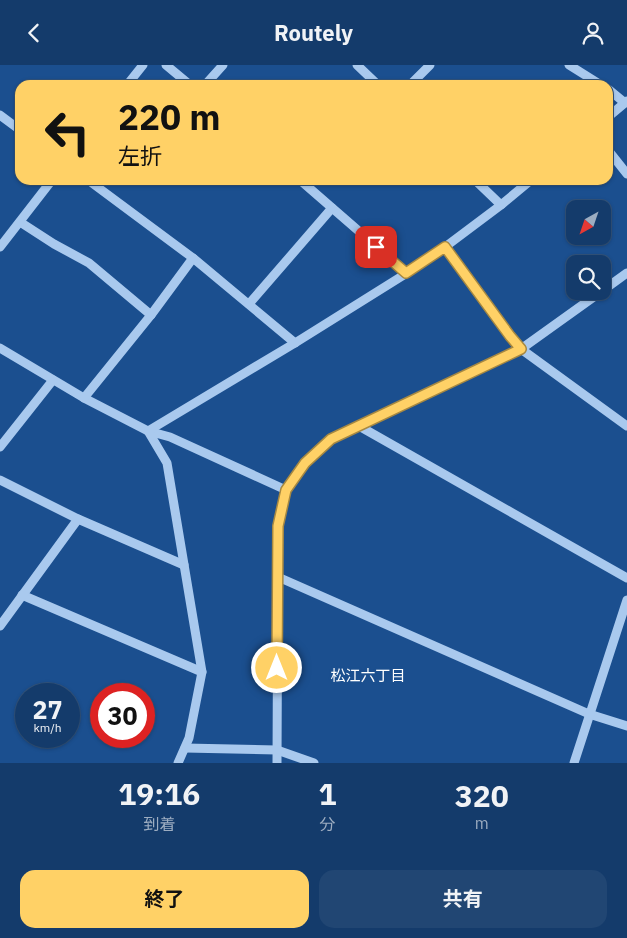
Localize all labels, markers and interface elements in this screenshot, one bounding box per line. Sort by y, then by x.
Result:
text: Routely [274,18,353,47]
icon: back [20,19,48,47]
icon: person [579,19,607,47]
text: 220 m [118,94,221,140]
icon: left [35,100,100,165]
text: 左折 [118,141,162,170]
north arrow [566,200,611,245]
map controls [566,200,611,300]
pin [355,226,397,268]
icon: arrive [362,233,390,261]
button: search [566,255,611,300]
position arrow [250,641,302,693]
district label: 松江六丁目 [330,666,406,685]
speed limit sign: 30 [90,683,155,748]
text: 27 [32,693,63,726]
text: km/h [33,720,62,735]
text: 19:16 [118,774,200,813]
text: 1 [318,774,336,813]
text: 320 [455,776,509,815]
text: m [475,813,489,833]
text: 到着 [143,814,175,834]
text: 分 [319,814,335,834]
button: 終了 [20,870,309,928]
button: 共有 [319,870,607,928]

